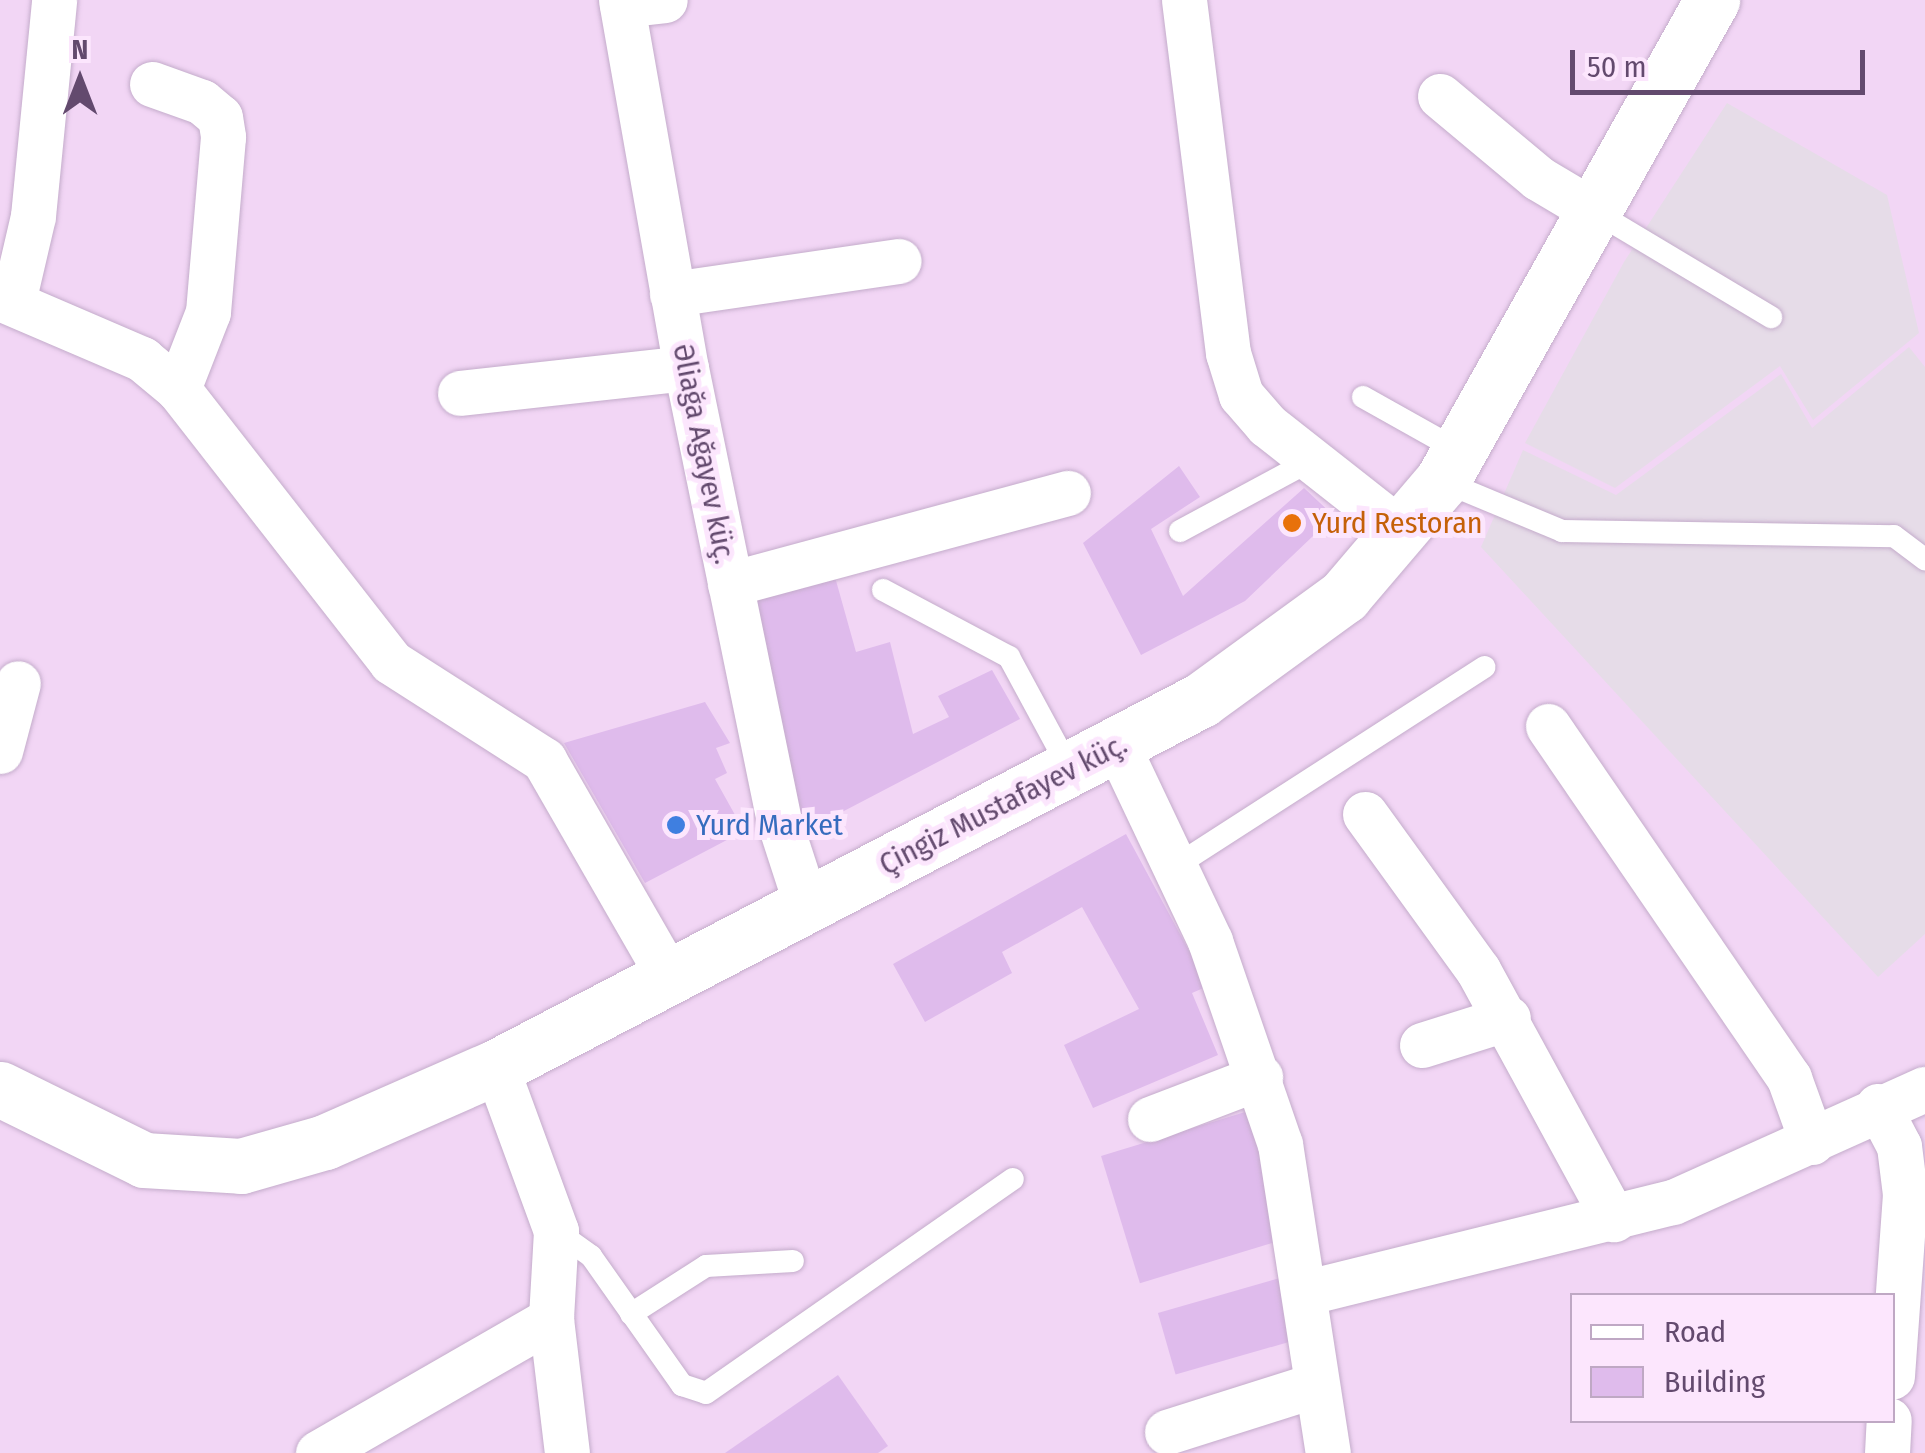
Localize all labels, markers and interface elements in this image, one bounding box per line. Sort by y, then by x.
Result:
north arrow [30,30,130,130]
scale bar [1575,30,1870,92]
text: N [72,33,88,66]
text: 50 m [1587,49,1647,85]
street label: Əliağa Ağayev küç. [665,341,743,567]
place label: Yurd Restoran [1312,505,1483,541]
marker: Yurd Restoran [1281,512,1303,534]
street label: Çingiz Mustafayev küç. [873,726,1133,882]
place label: Yurd Market [696,807,843,843]
marker: Yurd Market [665,814,687,836]
legend [1570,1293,1895,1423]
text: Road [1664,1314,1726,1350]
text: Building [1664,1364,1765,1400]

